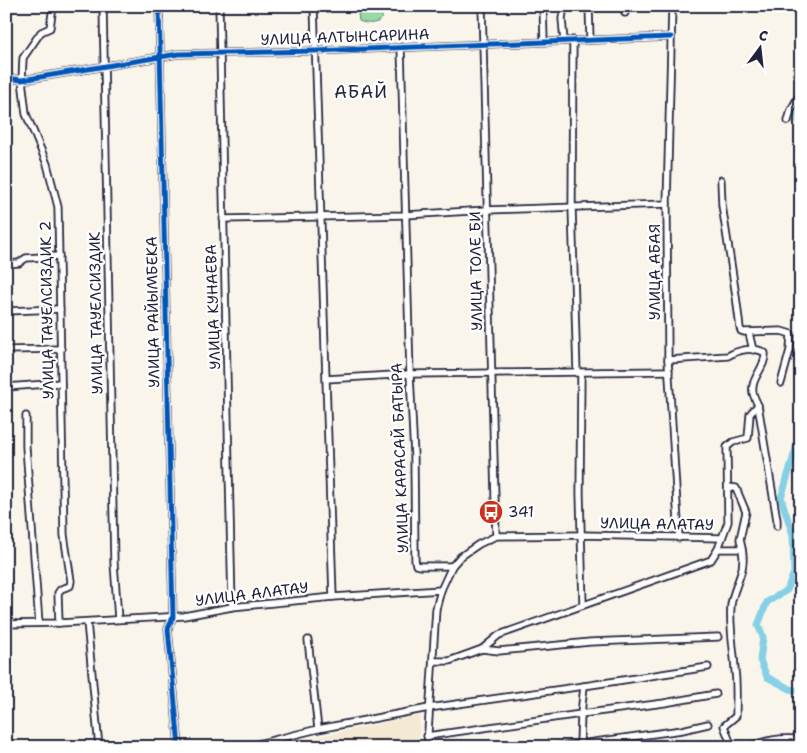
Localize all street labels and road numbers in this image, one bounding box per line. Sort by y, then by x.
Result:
street label: УЛИЦА АЛТЫНСАРИНА [260,24,430,50]
street label: УЛИЦА ТОЛЕ БИ [465,211,487,331]
street label: УЛИЦА ТАУЕЛСИЗДИК 2 [35,221,59,399]
street label: УЛИЦА АБАЯ [645,224,665,320]
street label: УЛИЦА ТАУЕЛСИЗДИК [85,231,107,395]
street label: УЛИЦА РАЙЫМБЕКА [141,236,164,388]
street label: УЛИЦА КУНАЕВА [201,244,225,370]
street label: УЛИЦА КАРАСАЙ БАТЫРА [386,362,413,554]
street label: УЛИЦА АЛАТАУ [600,513,714,535]
street label: УЛИЦА АЛАТАУ [194,577,310,611]

